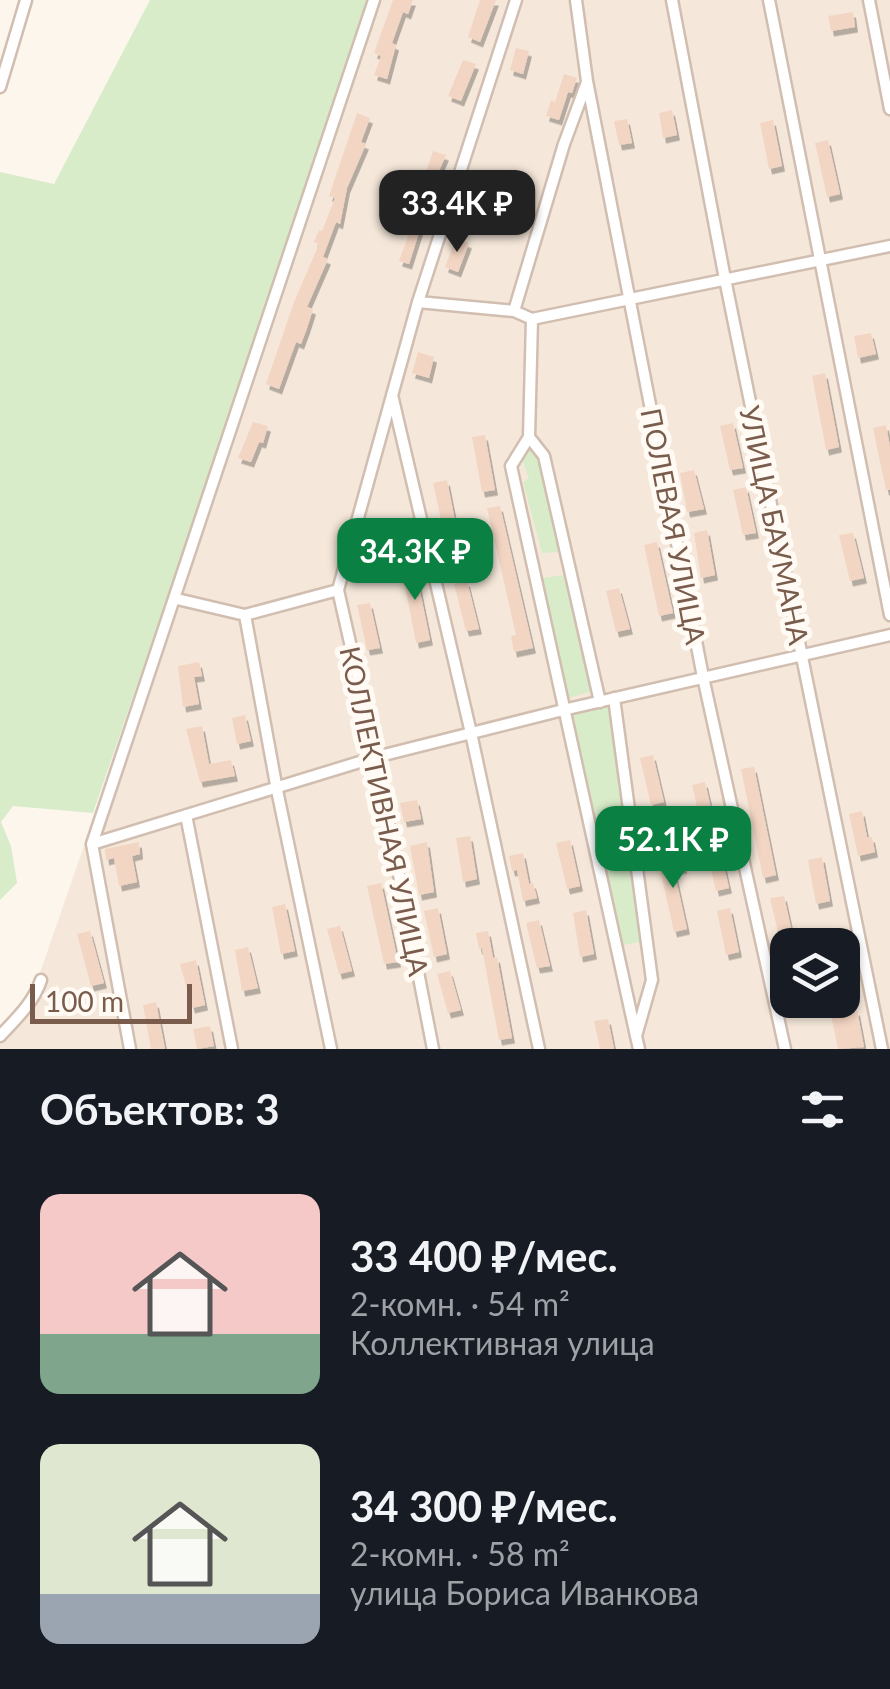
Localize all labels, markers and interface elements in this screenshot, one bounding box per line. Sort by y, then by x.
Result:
pin: 33.4K ₽ [365,170,549,255]
text: 33.4K ₽ [401,183,513,222]
street label: УЛИЦА БАУМАНА [733,402,817,648]
street label: ПОЛЕВАЯ УЛИЦА [634,405,714,647]
pin: 34.3K ₽ [323,518,507,603]
text: 34.3K ₽ [359,531,471,570]
street label: КОЛЛЕКТИВНАЯ УЛИЦА [333,643,437,979]
pin: 52.1K ₽ [581,806,765,891]
text: 52.1K ₽ [617,819,729,858]
map controls [770,928,860,1018]
button: layers [770,928,860,1018]
scale bar [30,979,192,1024]
text: 100 m [45,984,124,1018]
icon: filters [795,1082,850,1137]
text: Объектов: 3 [40,1084,280,1134]
text: 33 400 ₽/мес. [350,1231,618,1281]
icon: home [120,1234,240,1354]
text: 2-комн. · 54 m² [350,1284,570,1323]
text: Коллективная улица [350,1323,655,1362]
text: 34 300 ₽/мес. [350,1481,618,1531]
icon: home [120,1484,240,1604]
text: 2-комн. · 58 m² [350,1534,570,1573]
text: улица Бориса Иванкова [350,1573,699,1612]

